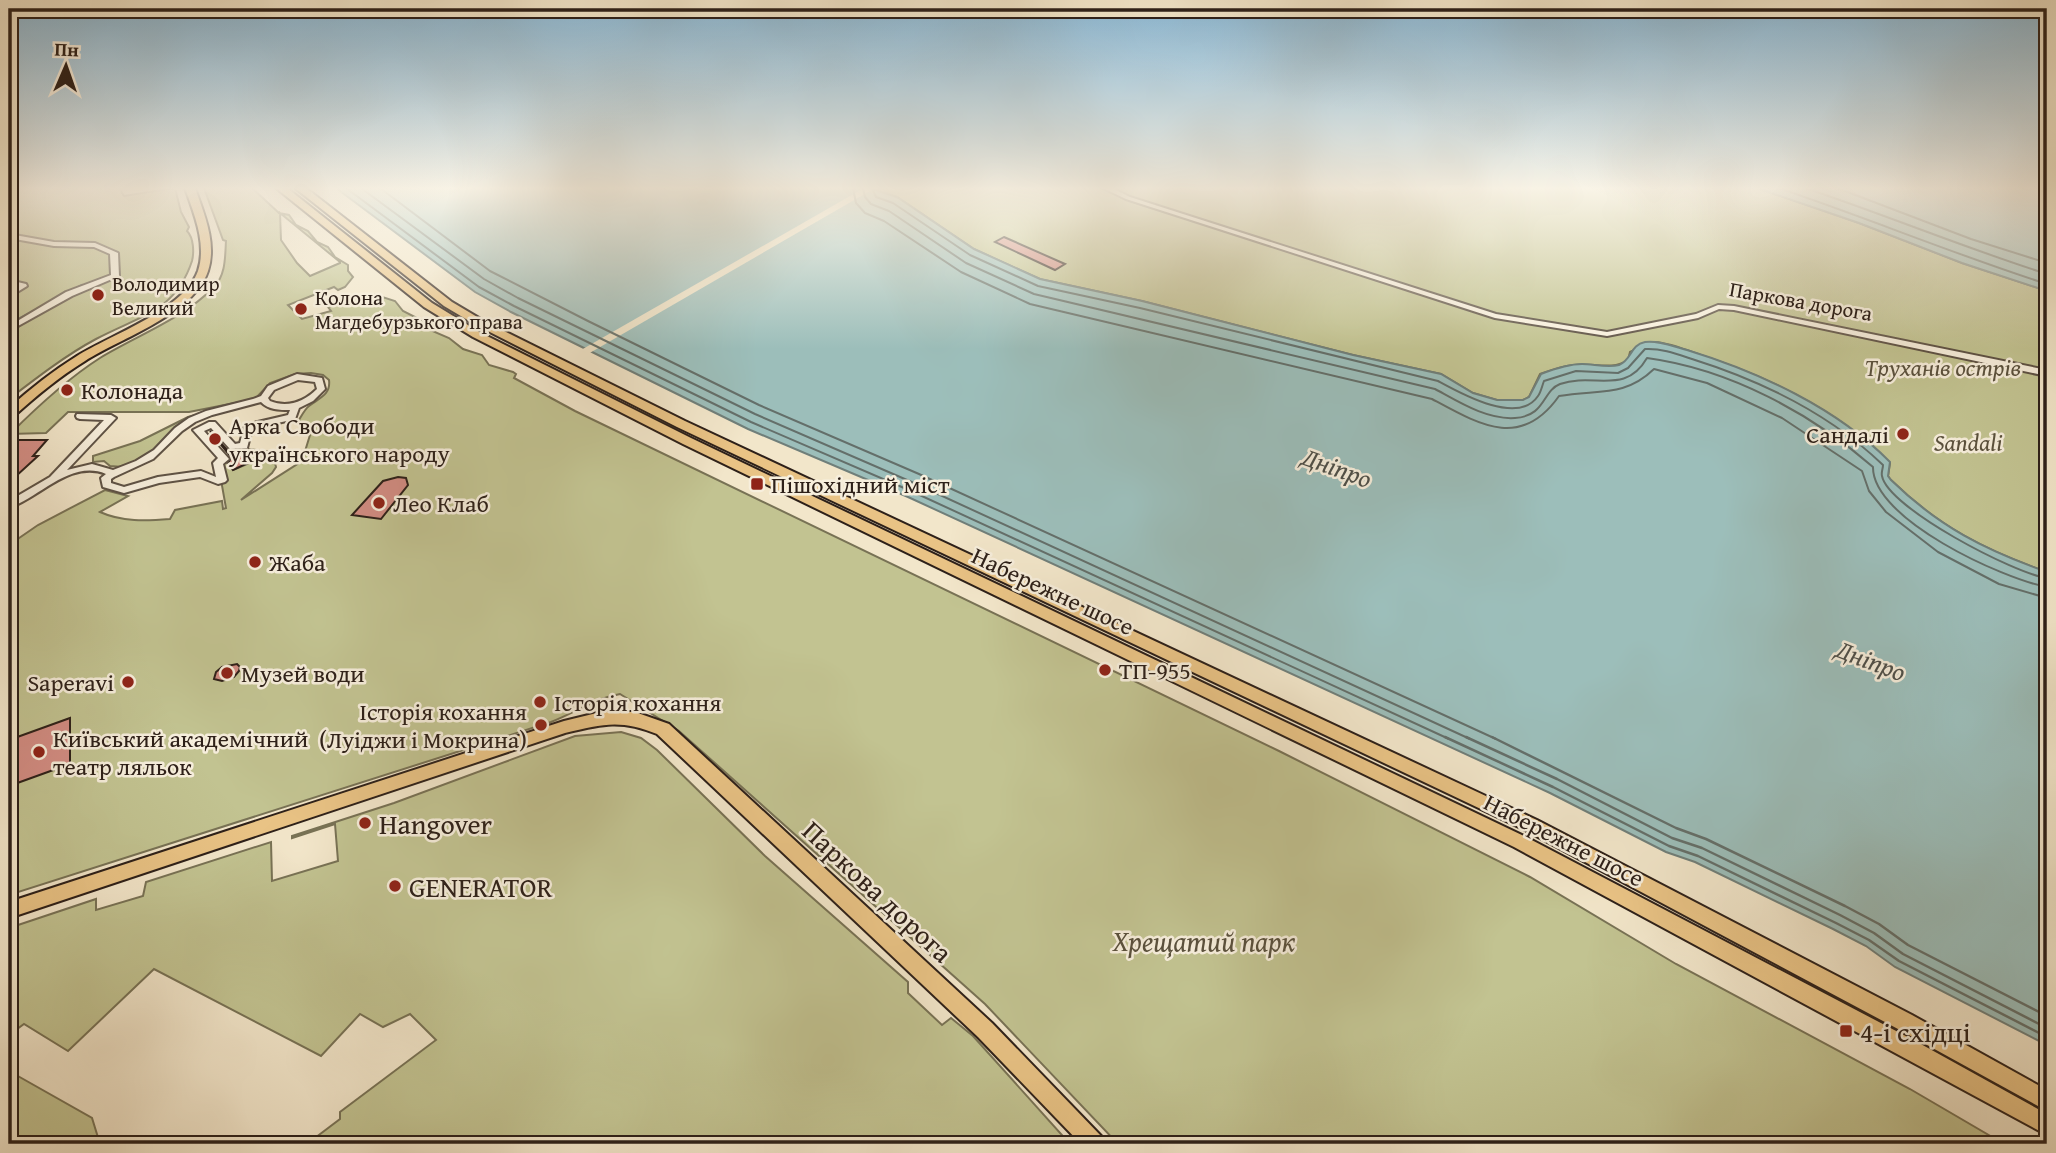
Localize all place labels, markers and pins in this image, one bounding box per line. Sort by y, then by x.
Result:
place label: Володимир Великий [112,268,220,323]
place label: Колона Магдебурзького права [315,282,523,337]
marker: Володимир Великий [90,287,106,303]
marker: Колона Магдебурзького права [293,301,309,317]
place label: Колонада [81,373,184,408]
marker: Колонада [59,382,75,398]
place label: Арка Свободи українського народу [228,408,450,471]
place label: Сандалі [1806,417,1889,452]
marker: Сандалі [1895,426,1911,442]
marker: Арка Свободи українського народу [207,431,223,447]
place label: Пішохідний міст [771,467,950,502]
marker: Пішохідний міст [749,476,765,492]
place label: Лео Клаб [393,486,489,521]
marker: Лео Клаб [371,495,387,511]
place label: Жаба [268,545,326,580]
marker: Жаба [247,554,263,570]
place label: ТП-955 [1119,653,1191,688]
place label: Музей води [241,656,365,691]
marker: ТП-955 [1097,662,1113,678]
place label: Saperavi [27,665,114,700]
marker: Музей води [219,665,235,681]
marker: Saperavi [120,674,136,690]
place label: Історія кохання [554,685,721,720]
place label: Історія кохання (Луіджи і Мокрина) [319,694,527,757]
marker: Історія кохання [532,694,548,710]
marker: Історія кохання (Луіджи і Мокрина) [533,717,549,733]
place label: Київський академічний театр ляльок [53,721,308,784]
marker: Київський академічний театр ляльок [31,744,47,760]
place label: Hangover [379,803,493,844]
marker: Hangover [357,815,373,831]
place label: GENERATOR [409,866,554,907]
marker: GENERATOR [387,878,403,894]
place label: 4-і східці [1860,1011,1971,1052]
marker: 4-і східці [1838,1023,1854,1039]

